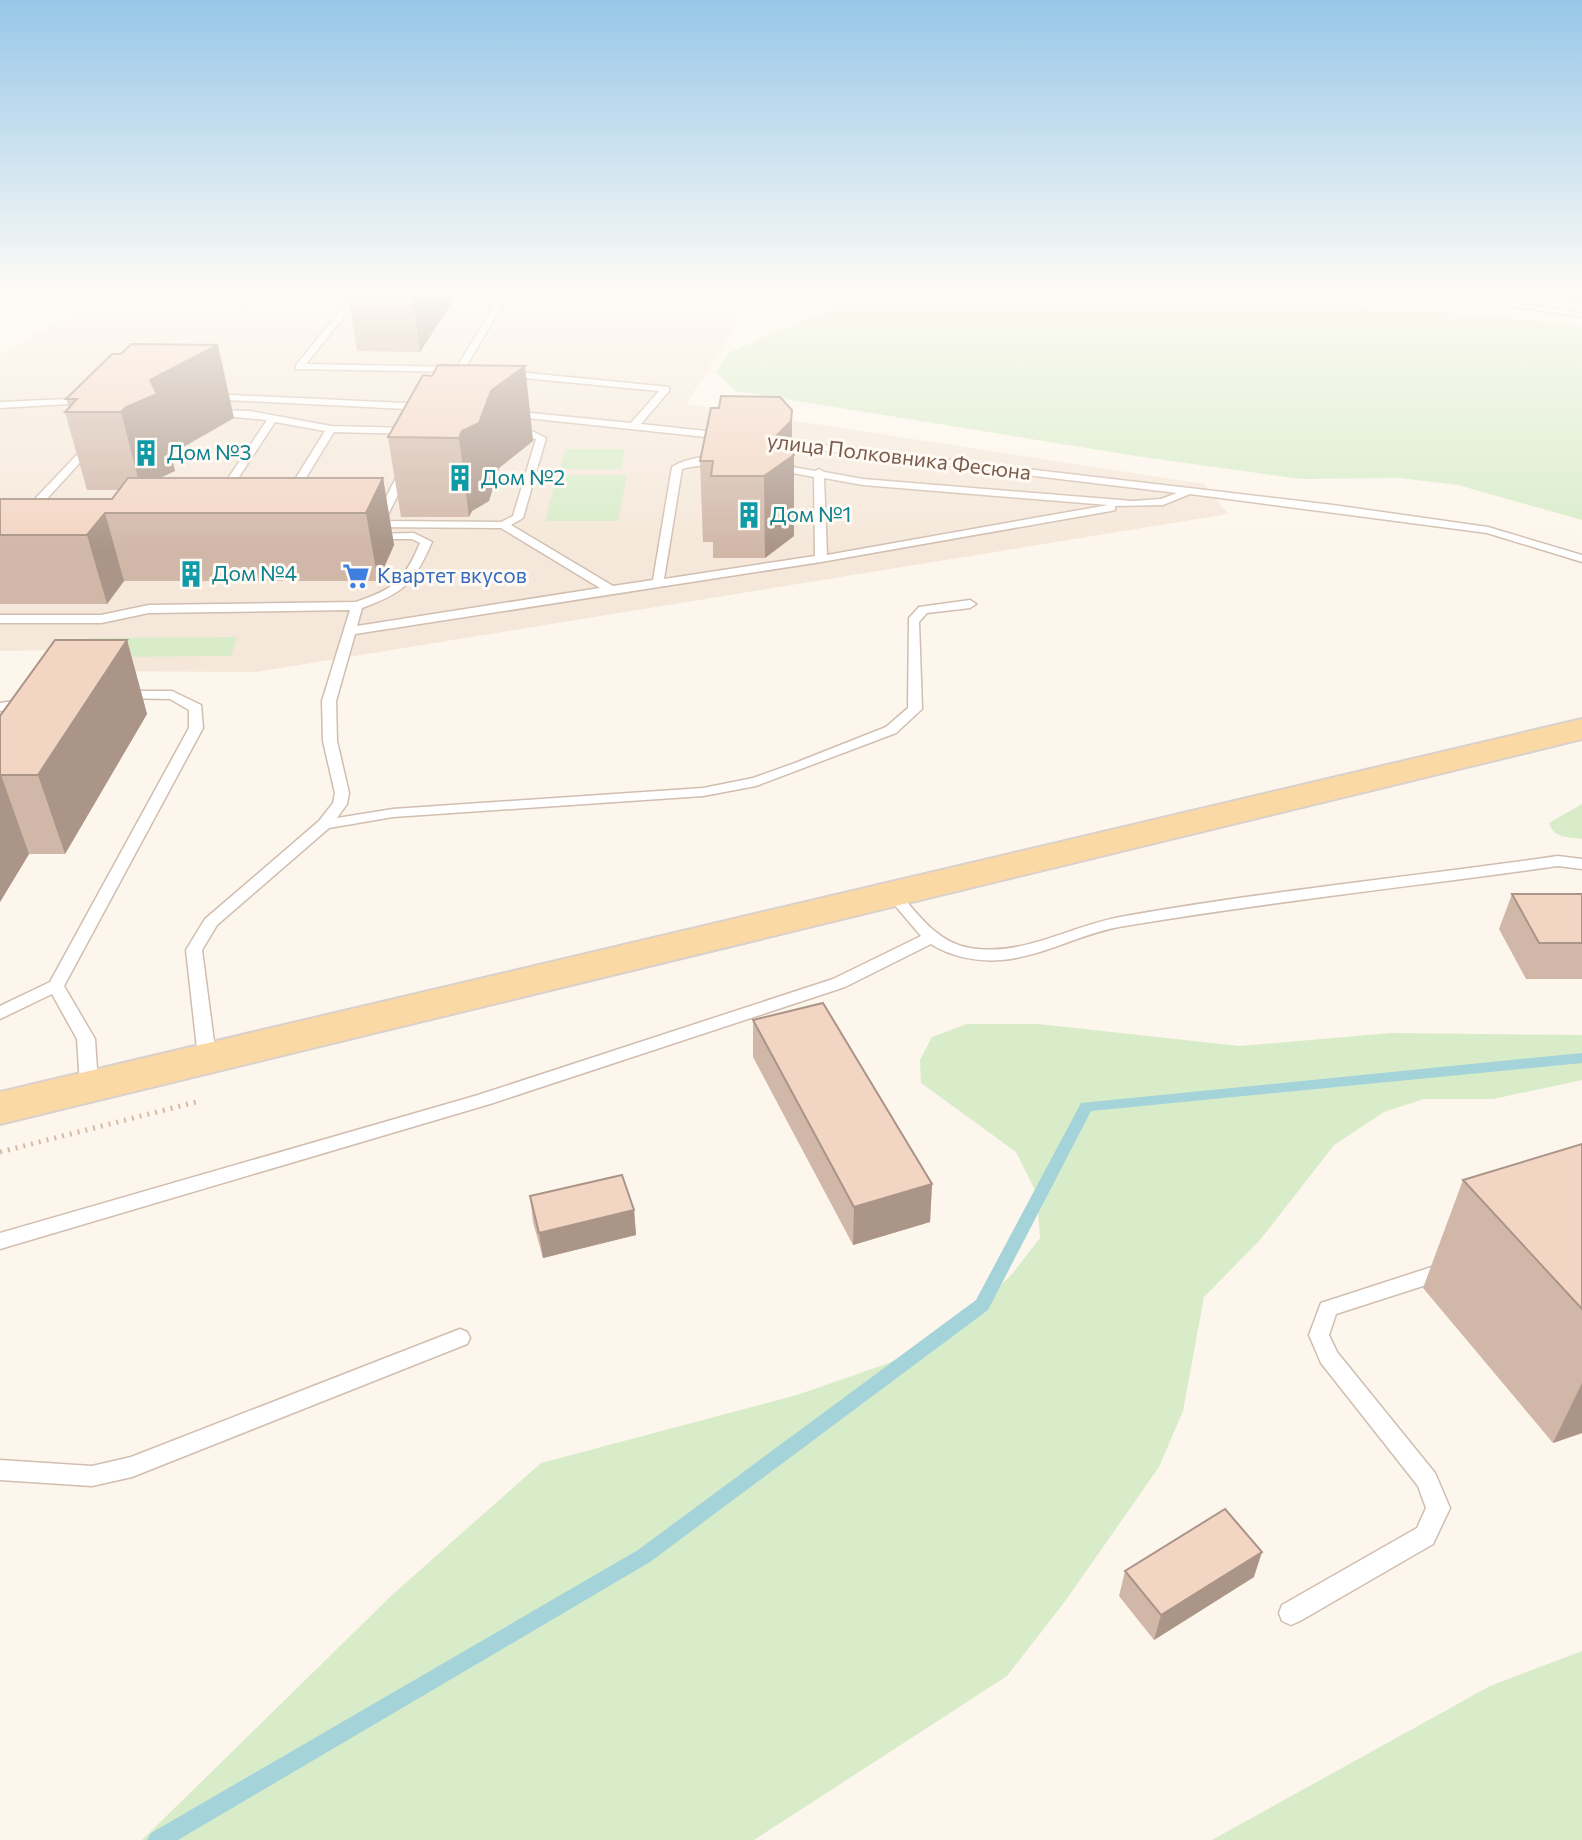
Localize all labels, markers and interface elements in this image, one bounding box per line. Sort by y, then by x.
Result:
street label: улица Полковника Фесюна [766,427,1033,484]
building icon: Дом №3 [131,438,161,468]
place label: Дом №3 [167,439,252,464]
building icon: Дом №2 [445,463,475,493]
place label: Дом №2 [481,464,565,489]
building icon: Дом №1 [734,500,764,530]
place label: Дом №1 [770,501,852,526]
building icon: Дом №4 [176,559,206,589]
place label: Дом №4 [212,560,298,585]
supermarket icon: Квартет вкусов [341,561,371,591]
place label: Квартет вкусов [377,562,527,587]

